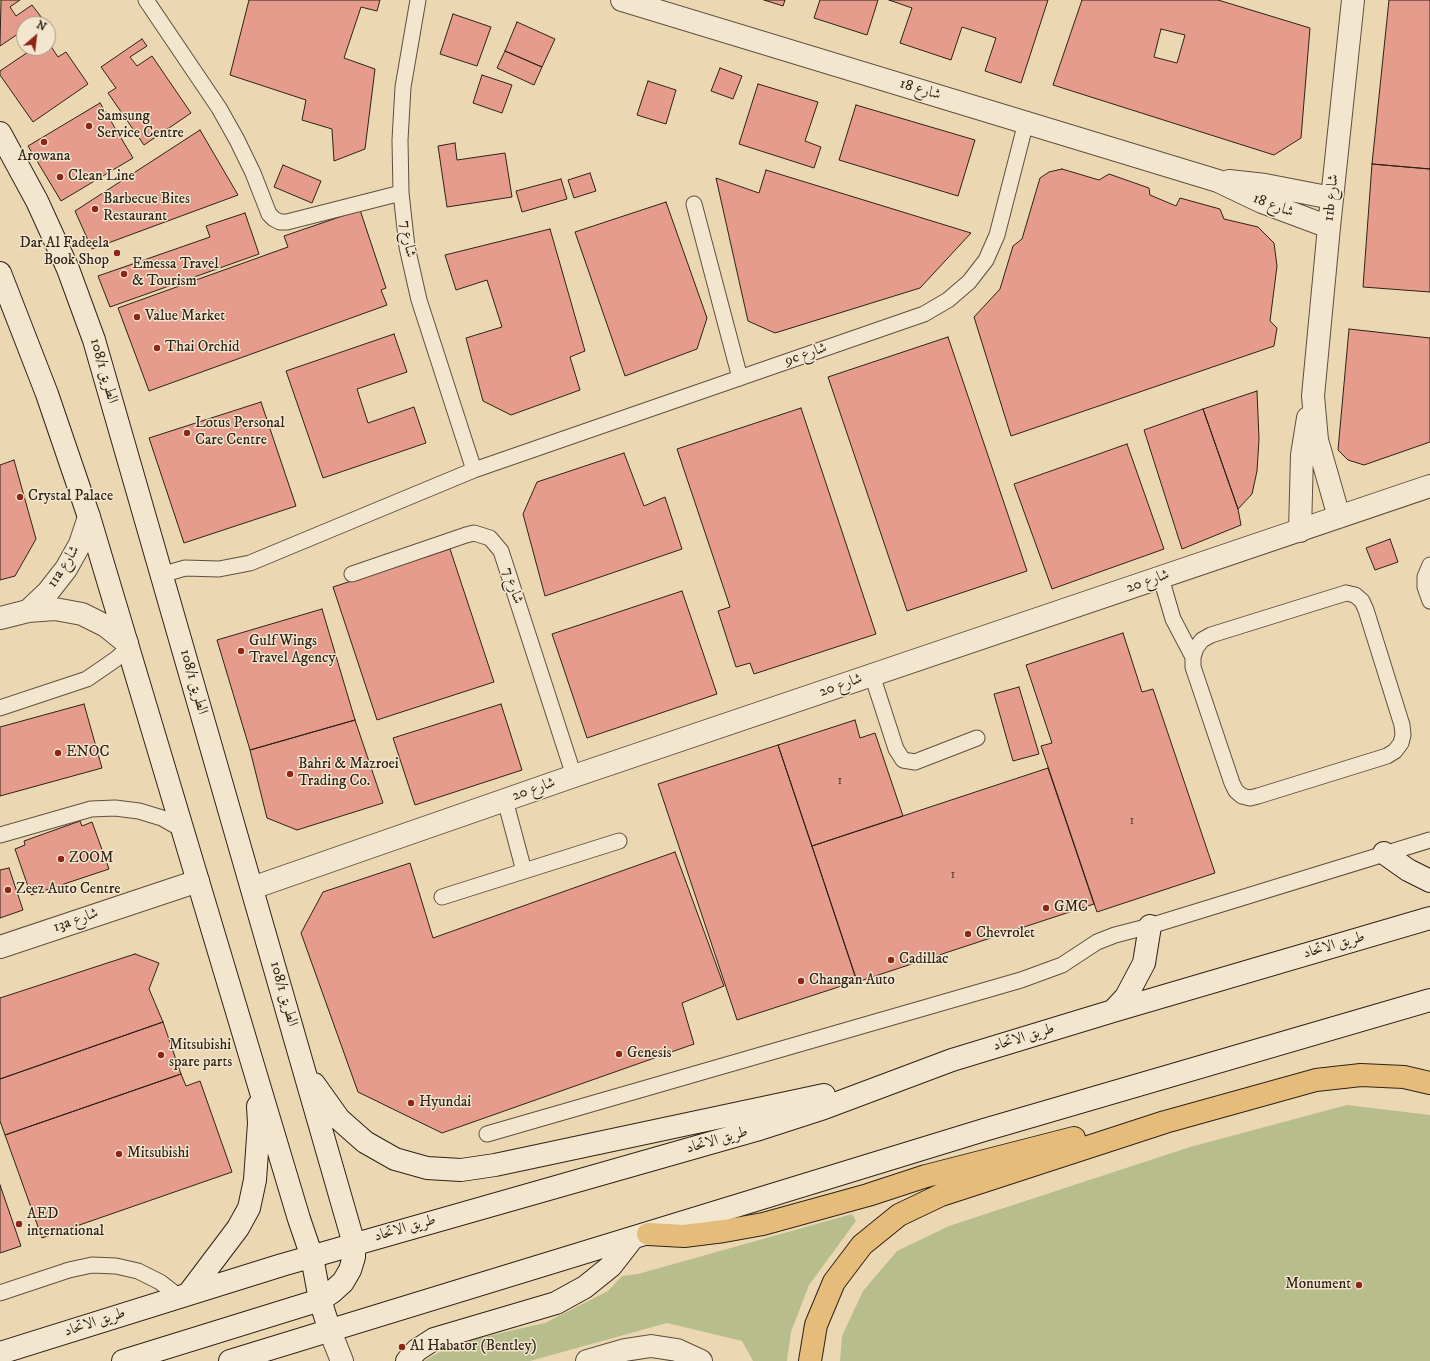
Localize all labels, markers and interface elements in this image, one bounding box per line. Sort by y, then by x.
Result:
north arrow [16,16,56,56]
text: N [34,18,48,35]
street label: شارع 18 [897,75,943,105]
place label: Samsung Service Centre [97,108,184,143]
marker: Samsung Service Centre [84,121,94,131]
marker: Arowana [39,137,49,147]
place label: Arowana [18,148,70,166]
place label: Clean Line [68,168,135,186]
marker: Clean Line [55,172,65,182]
street label: 11b شارع [1321,174,1343,222]
street label: شارع 18 [1250,190,1296,222]
place label: Barbecue Bites Restaurant [103,191,190,226]
marker: Barbecue Bites Restaurant [90,204,100,214]
street label: شارع 7 [395,219,419,259]
place label: Dar Al Fadeela Book Shop [19,235,109,270]
marker: Dar Al Fadeela Book Shop [112,248,122,258]
place label: Emessa Travel & Tourism [132,256,219,291]
marker: Emessa Travel & Tourism [119,269,129,279]
place label: Value Market [145,308,225,326]
marker: Value Market [132,312,142,322]
street label: 108/1 الطريق [85,336,121,406]
place label: Thai Orchid [165,339,240,357]
street label: 9c شارع [783,339,829,371]
marker: Thai Orchid [152,343,162,353]
place label: Lotus Personal Care Centre [195,415,285,450]
marker: Lotus Personal Care Centre [182,428,192,438]
place label: Crystal Palace [28,488,113,506]
marker: Crystal Palace [15,492,25,502]
street label: 11a شارع [44,543,84,591]
street label: شارع 7 [498,566,526,606]
street label: شارع 20 [1124,566,1172,598]
place label: Gulf Wings Travel Agency [249,633,336,668]
marker: Gulf Wings Travel Agency [236,646,246,656]
street label: 108/1 الطريق [175,647,211,717]
street label: شارع 20 [817,670,865,702]
place label: ENOC [66,744,109,762]
marker: ENOC [53,748,63,758]
place label: Bahri & Mazroei Trading Co. [298,756,399,791]
marker: Bahri & Mazroei Trading Co. [285,769,295,779]
house number: 1 [838,773,842,789]
street label: شارع 20 [510,774,558,806]
house number: 1 [1130,813,1134,829]
place label: ZOOM [69,850,113,868]
marker: ZOOM [56,854,66,864]
house number: 1 [951,867,955,883]
place label: Zeez Auto Centre [16,881,120,899]
marker: Zeez Auto Centre [3,885,13,895]
place label: GMC [1054,899,1088,917]
marker: GMC [1041,903,1051,913]
street label: 13a شارع [51,905,101,937]
place label: Chevrolet [976,925,1035,943]
marker: Chevrolet [963,929,973,939]
street label: طريق الاتحاد [1301,929,1367,963]
place label: Cadillac [899,951,949,969]
marker: Cadillac [886,955,896,965]
street label: 108/1 الطريق [265,959,301,1029]
place label: Changan Auto [809,972,895,990]
marker: Changan Auto [796,976,806,986]
street label: طريق الاتحاد [991,1020,1057,1056]
place label: Mitsubishi spare parts [169,1037,232,1072]
place label: Genesis [627,1045,672,1063]
marker: Genesis [614,1049,624,1059]
marker: Mitsubishi spare parts [156,1050,166,1060]
place label: Hyundai [419,1094,471,1112]
marker: Hyundai [406,1098,416,1108]
street label: طريق الاتحاد [684,1124,750,1158]
place label: Mitsubishi [127,1145,189,1163]
marker: Mitsubishi [114,1149,124,1159]
place label: AED international [27,1206,104,1241]
street label: طريق الاتحاد [372,1212,438,1246]
marker: AED international [14,1219,24,1229]
place label: Monument [1285,1276,1351,1294]
marker: Monument [1354,1280,1364,1290]
street label: طريق الاتحاد [62,1305,128,1341]
place label: Al Habator (Bentley) [410,1338,537,1356]
marker: Al Habator (Bentley) [397,1342,407,1352]

